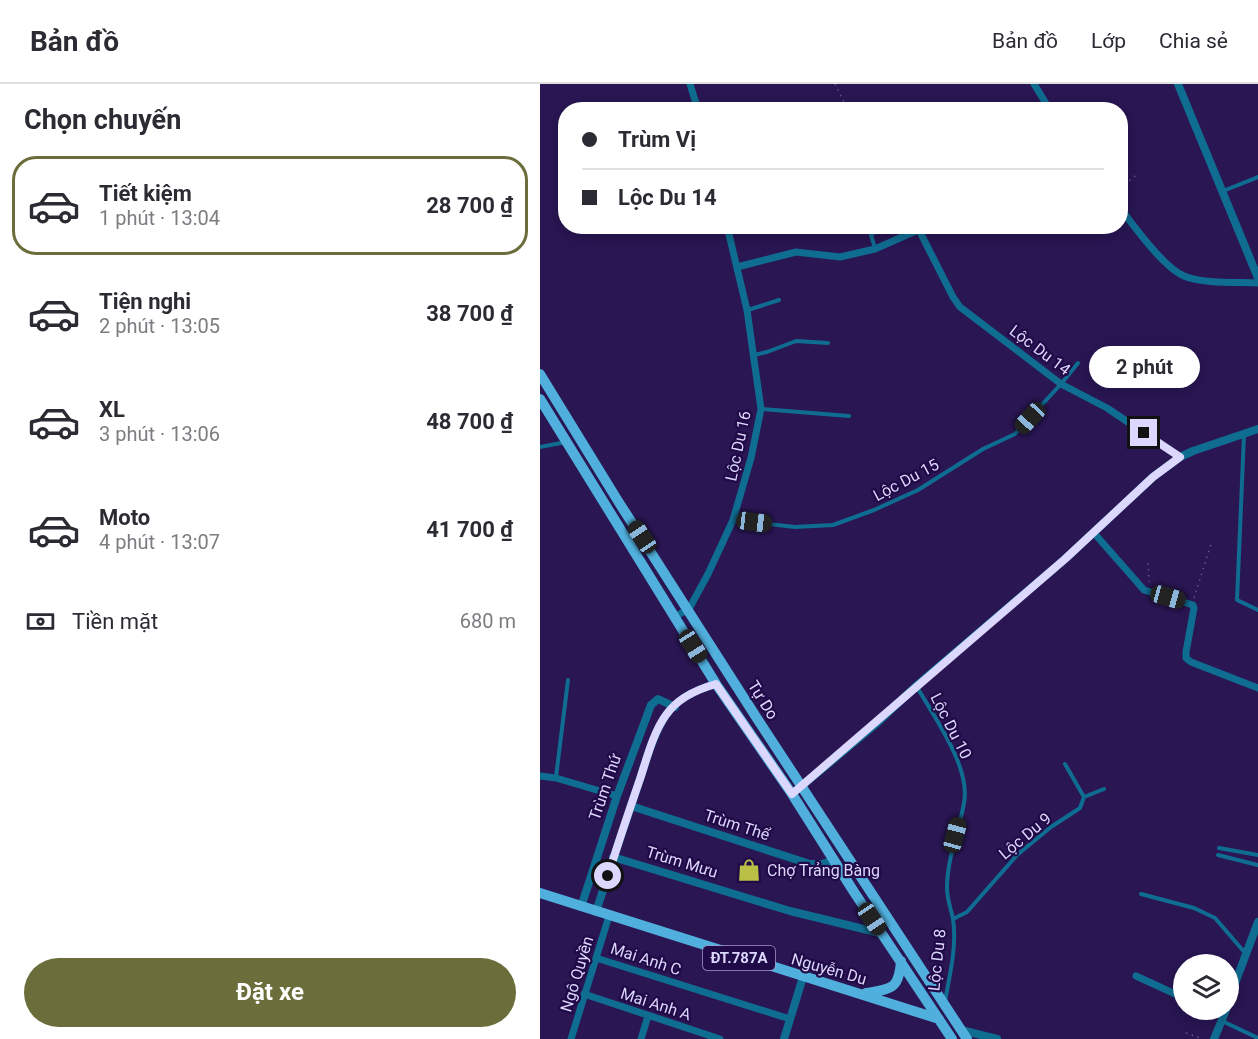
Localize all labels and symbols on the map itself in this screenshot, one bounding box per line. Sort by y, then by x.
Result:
street label: Lộc Du 14 [1006,321,1074,379]
callout: 2 phút [1088,346,1200,388]
car [1011,399,1049,437]
street label: Lộc Du 16 [721,409,755,483]
route end [1130,419,1157,446]
street label: Lộc Du 15 [870,455,942,505]
car [735,511,773,533]
car [624,517,660,557]
car [1148,583,1188,611]
car [676,626,710,666]
street label: Tự Do [744,677,782,723]
street label: Lộc Du 10 [926,690,976,762]
street label: Trùm Thứ [585,750,626,823]
street label: Trùm Thể [702,805,773,845]
street label: Lộc Du 9 [995,809,1055,863]
car [942,815,968,855]
street label: Trùm Mưu [644,842,720,882]
shop icon: Chợ Trảng Bàng [736,857,762,883]
place label: Chợ Trảng Bàng [767,861,880,880]
route start [594,862,621,889]
car [854,899,890,939]
street label: Lộc Du 8 [924,928,950,992]
street label: Ngô Quyền [556,934,598,1014]
street label: Mai Anh C [608,939,684,979]
road number: ĐT.787A [703,946,775,970]
street label: Nguyễn Du [789,949,869,989]
street label: Mai Anh A [618,984,694,1024]

